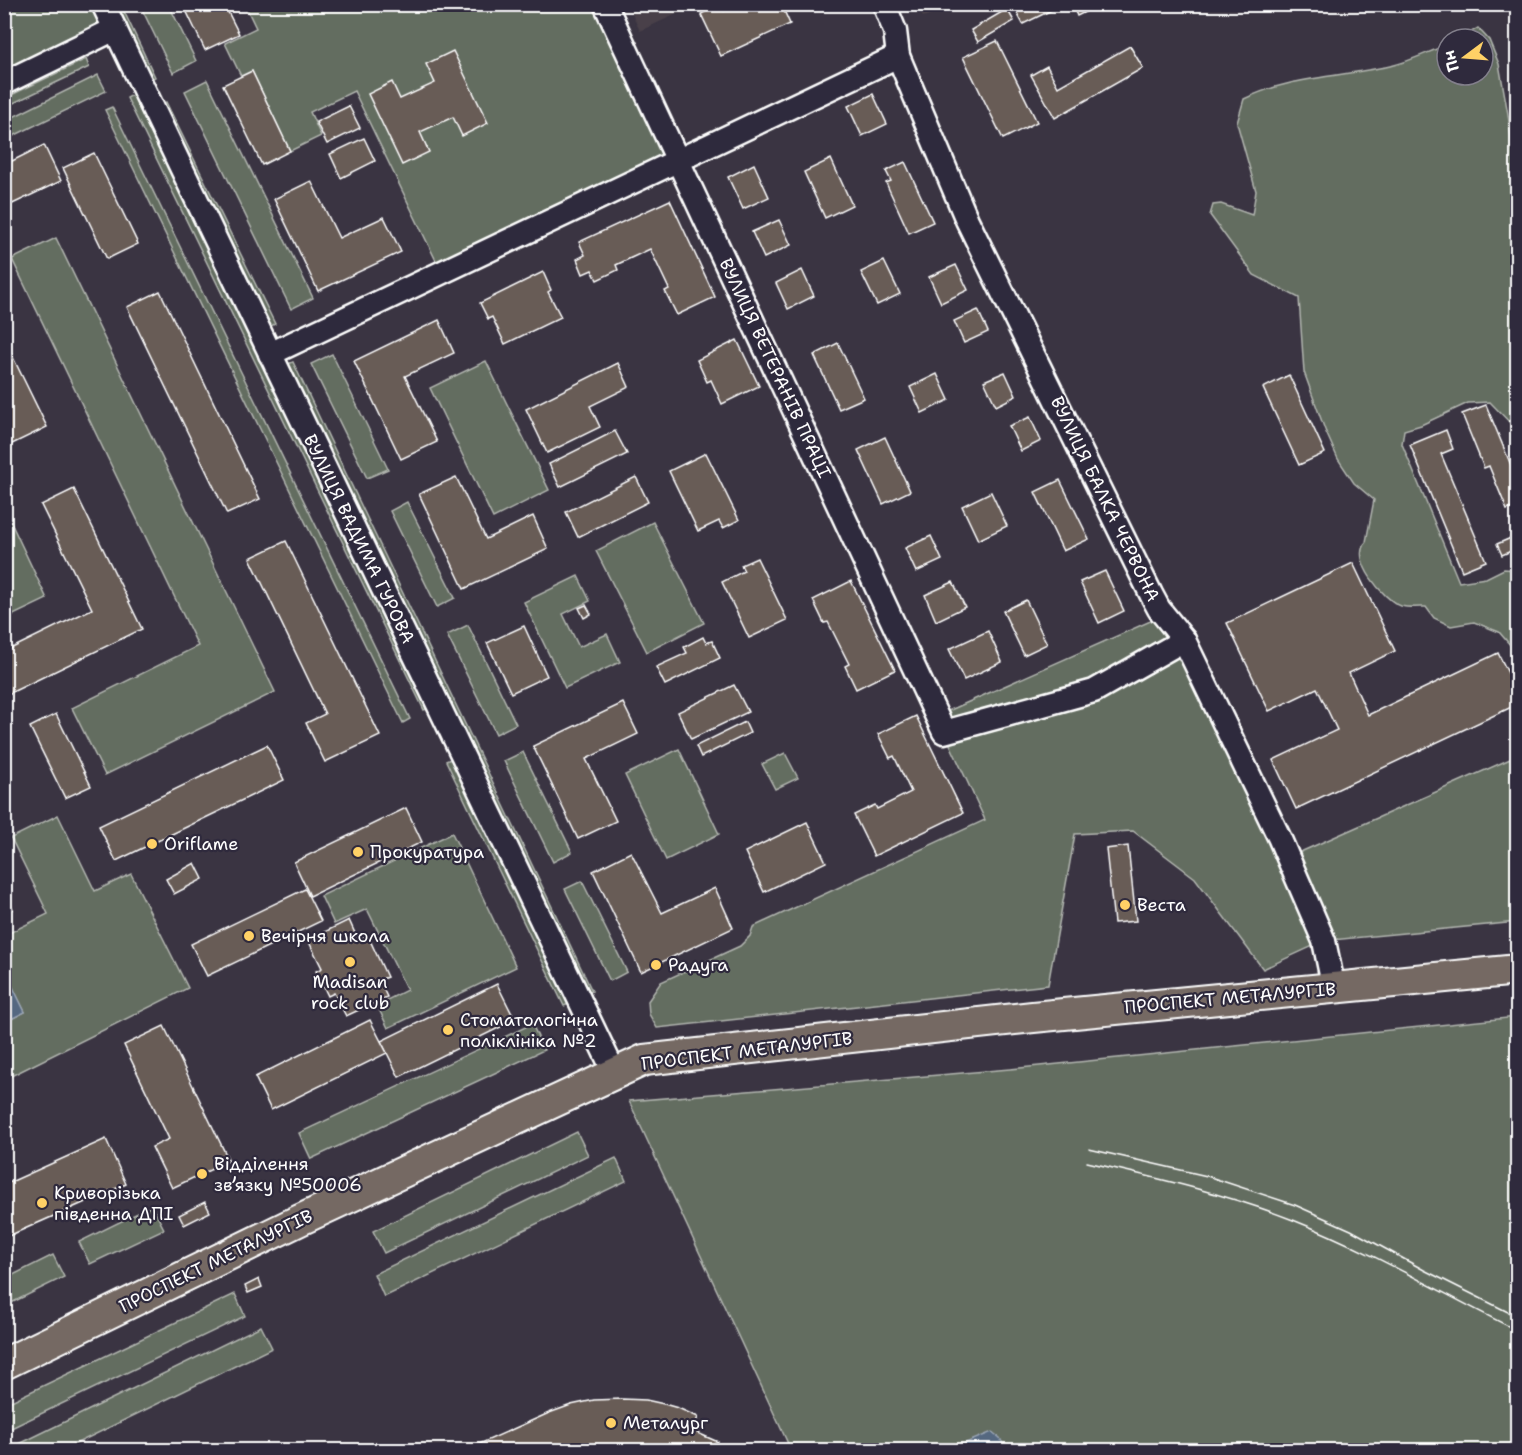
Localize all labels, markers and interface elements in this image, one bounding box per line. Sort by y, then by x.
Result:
north arrow [1435,27,1495,87]
text: Пн [1438,48,1464,74]
street label: ВУЛИЦЯ ВЕТЕРАНІВ ПРАЦІ [713,254,837,482]
street label: ВУЛИЦЯ БАЛКА ЧЕРВОНА [1045,392,1165,606]
street label: ВУЛИЦЯ ВАДИМА ГУРОВА [298,430,420,648]
place label: Oriflame [164,832,238,856]
marker: Oriflame [145,837,159,851]
place label: Прокуратура [370,840,484,864]
marker: Прокуратура [351,845,365,859]
place label: Веста [1137,893,1186,917]
marker: Веста [1118,898,1132,912]
place label: Вечірня школа [261,924,390,948]
marker: Вечірня школа [242,929,256,943]
place label: Радуга [668,953,728,977]
marker: Madisan rock club [343,955,357,969]
marker: Радуга [649,958,663,972]
place label: Madisan rock club [311,970,389,1015]
street label: ПРОСПЕКТ МЕТАЛУРГІВ [1123,977,1337,1019]
place label: Стоматологічна поліклініка №2 [460,1008,598,1053]
marker: Стоматологічна поліклініка №2 [441,1023,455,1037]
street label: ПРОСПЕКТ МЕТАЛУРГІВ [640,1026,854,1076]
place label: Відділення зв’язку №50006 [214,1152,362,1197]
marker: Відділення зв’язку №50006 [195,1167,209,1181]
place label: Криворізька південна ДПІ [54,1181,173,1226]
marker: Криворізька південна ДПІ [35,1196,49,1210]
street label: ПРОСПЕКТ МЕТАЛУРГІВ [115,1204,317,1318]
place label: Металург [623,1411,708,1435]
marker: Металург [604,1416,618,1430]

